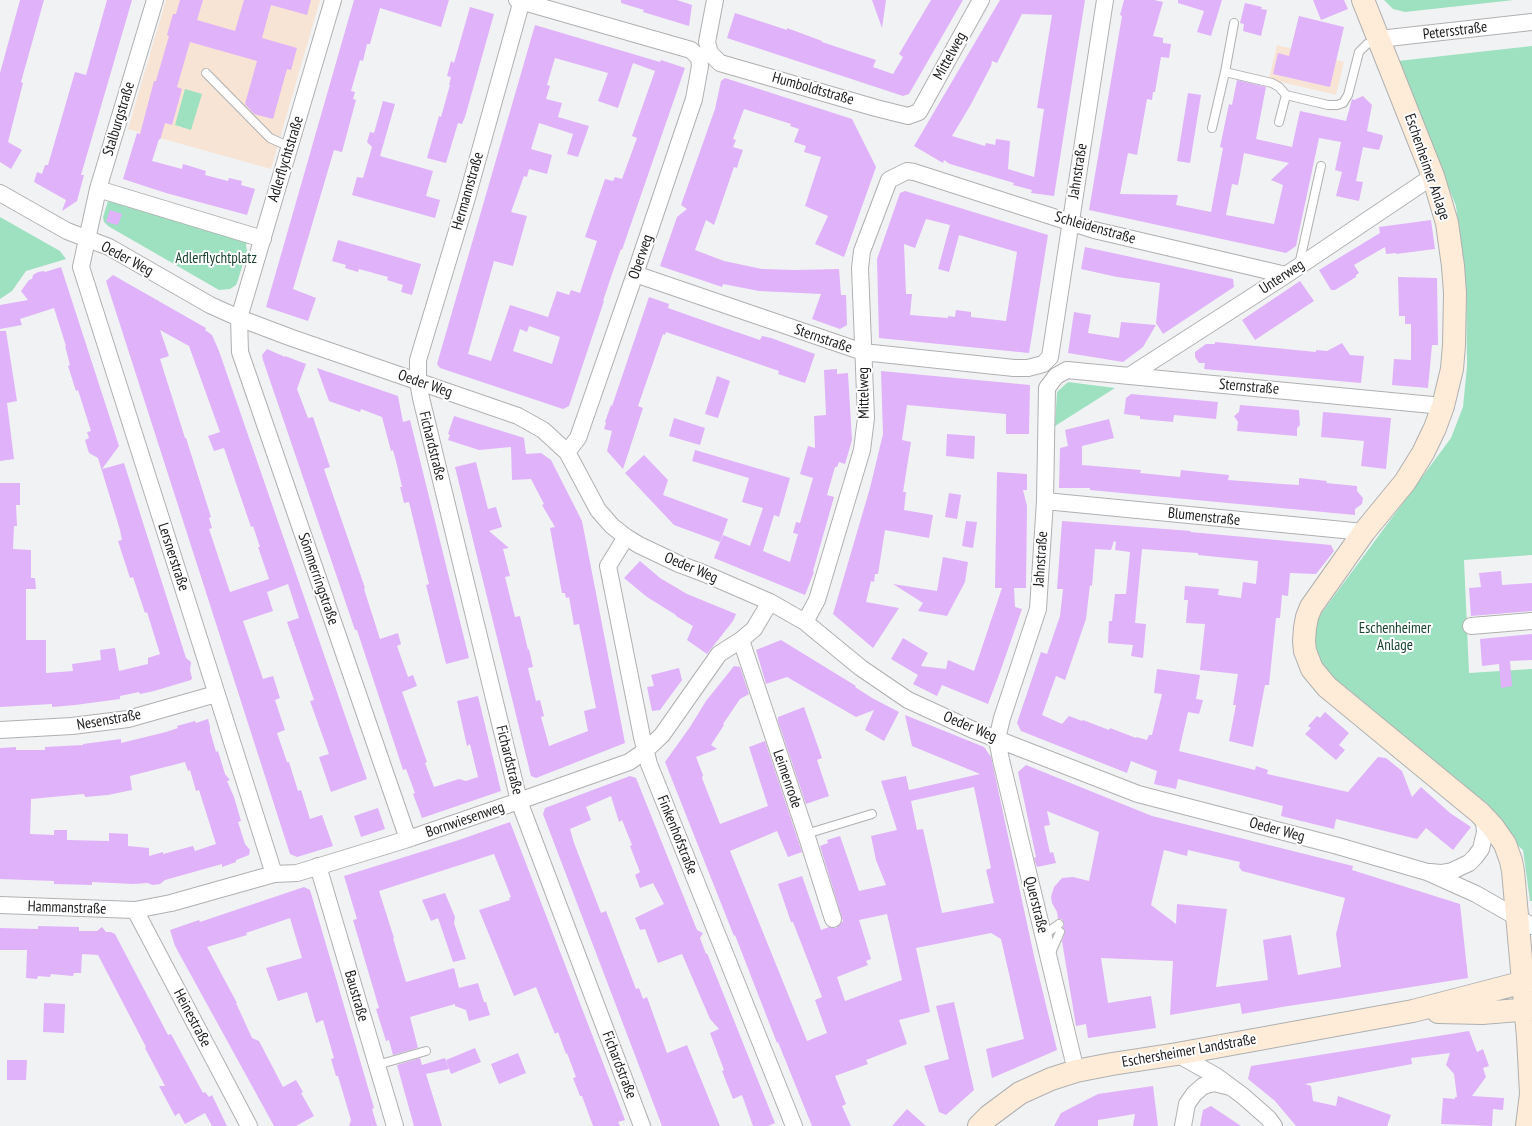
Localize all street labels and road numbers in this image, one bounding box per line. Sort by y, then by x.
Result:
street label: Petersstraße [1422,18,1488,44]
street label: Mittelweg [930,29,970,83]
street label: Humboldtstraße [770,69,856,109]
street label: Stalburgstraße [99,80,139,158]
street label: Eschenheimer Anlage [1400,111,1454,223]
street label: Adlerflychtstraße [264,114,308,204]
street label: Jahnstraße [1065,142,1091,200]
street label: Hermannstraße [448,150,488,232]
street label: Schleidenstraße [1052,208,1138,248]
street label: Oberweg [625,232,657,282]
street label: Oeder Weg [98,238,156,280]
street label: Unterweg [1256,256,1308,298]
street label: Sternstraße [792,321,854,357]
street label: Oeder Weg [395,366,455,402]
street label: Mittelweg [855,367,873,419]
street label: Sternstraße [1218,375,1280,399]
street label: Fichardstraße [415,409,449,483]
street label: Blumenstraße [1167,504,1241,530]
street label: Lersnerstraße [154,521,192,593]
street label: Sömmerringstraße [294,531,342,627]
street label: Jahnstraße [1030,531,1052,587]
street label: Oeder Weg [661,549,721,587]
street label: Nesenstraße [75,705,143,735]
street label: Oeder Weg [940,708,1000,746]
street label: Fichardstraße [492,723,526,797]
street label: Leimenrode [769,747,805,811]
street label: Finkenhofstraße [653,793,701,877]
street label: Bornwiesenweg [423,798,507,842]
street label: Oeder Weg [1247,814,1307,846]
street label: Querstraße [1020,875,1052,935]
street label: Hammanstraße [27,898,107,918]
street label: Baustraße [340,968,372,1024]
street label: Heinestraße [169,986,215,1050]
street label: Fichardstraße [598,1029,640,1101]
street label: Eschersheimer Landstraße [1120,1030,1258,1072]

